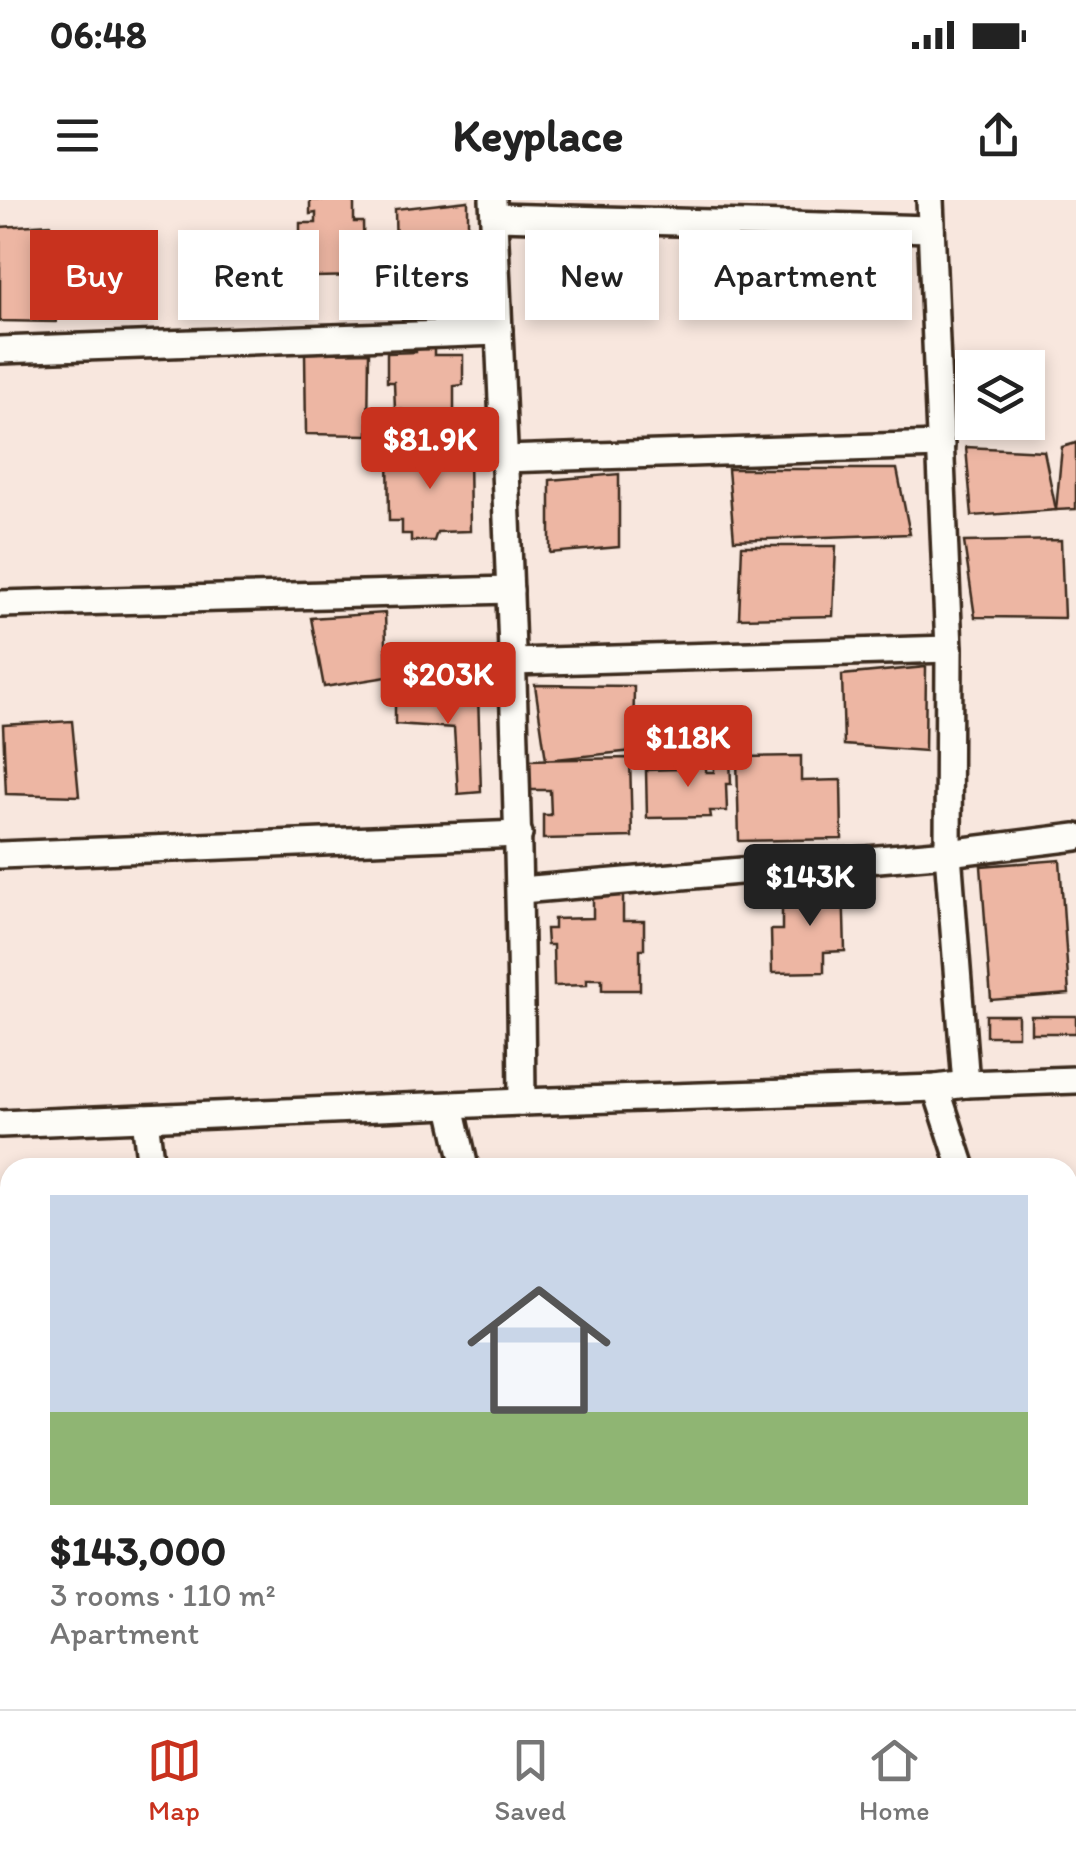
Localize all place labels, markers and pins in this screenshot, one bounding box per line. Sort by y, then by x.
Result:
pin: $81.9K [349,407,511,492]
pin: $203K [378,642,518,727]
pin: $118K [618,705,758,790]
pin: $143K [740,844,880,929]

